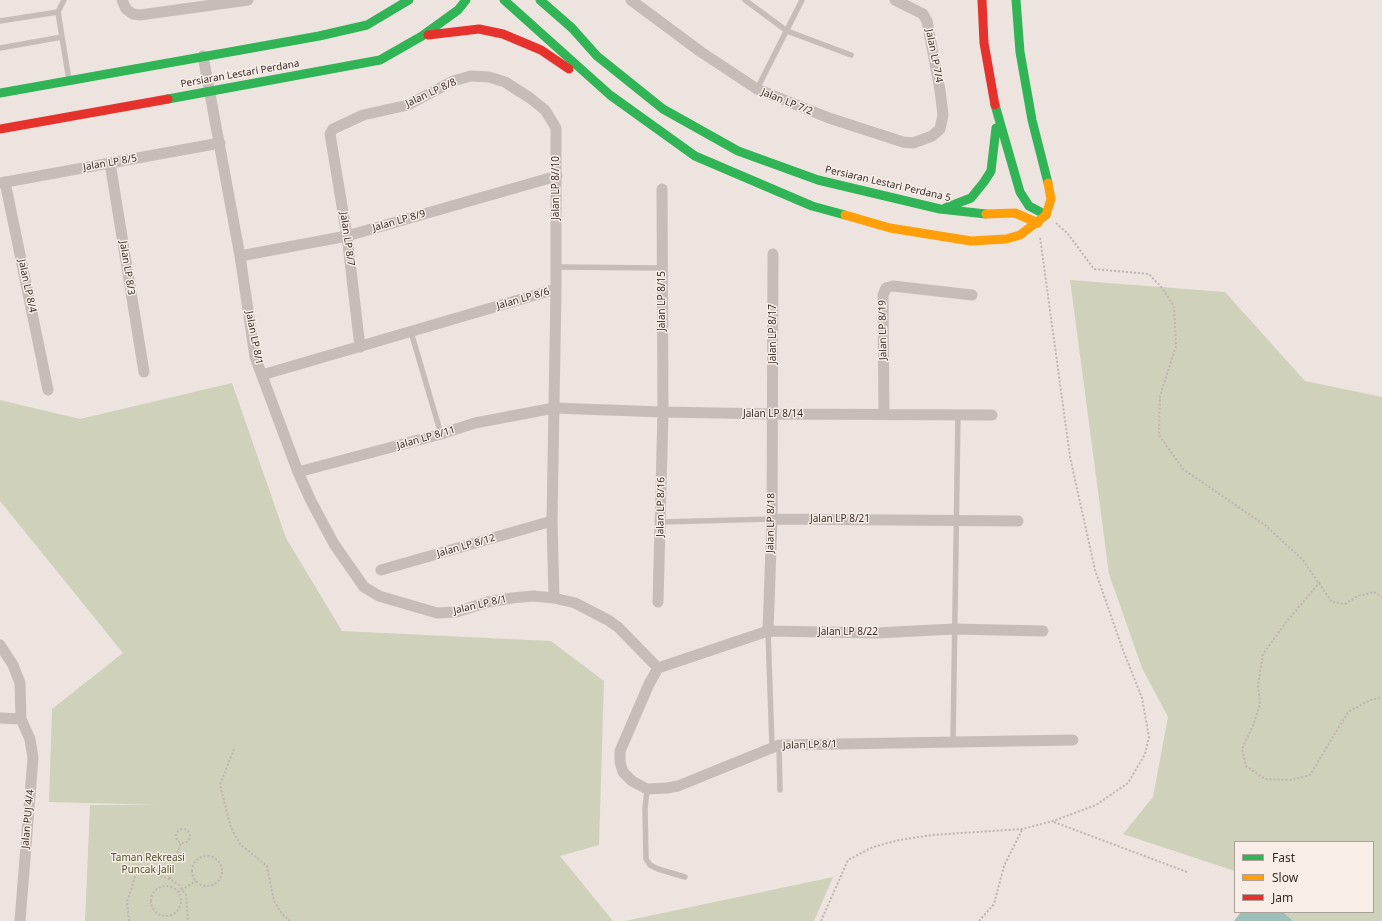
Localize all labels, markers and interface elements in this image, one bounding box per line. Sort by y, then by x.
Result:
street label: Jalan LP 7/4 [923,28,945,84]
street label: Persiaran Lestari Perdana [180,58,300,90]
street label: Jalan LP 8/8 [404,76,458,110]
street label: Jalan LP 7/2 [760,86,814,118]
street label: Jalan LP 8/5 [82,152,138,174]
street label: Jalan LP 8//10 [550,156,562,220]
street label: Persiaran Lestari Perdana 5 [824,164,952,204]
street label: Jalan LP 8/9 [371,208,427,234]
street label: Jalan LP 8/7 [337,211,357,267]
street label: Jalan LP 8/3 [117,240,137,296]
street label: Jalan LP 8/4 [15,258,39,314]
street label: Jalan LP 8/15 [656,271,668,331]
street label: Jalan LP 8/6 [495,286,551,312]
street label: Jalan LP 8/19 [876,300,890,360]
street label: Jalan LP 8/17 [767,304,779,364]
street label: Jalan LP 8/1 [243,310,265,366]
street label: Jalan LP 8/14 [743,408,803,420]
street label: Jalan LP 8/11 [395,424,457,452]
street label: Jalan LP 8/16 [654,477,668,537]
street label: Jalan LP 8/18 [764,493,778,553]
street label: Jalan LP 8/21 [810,513,870,525]
street label: Jalan LP 8/12 [435,532,497,560]
street label: Jalan LP 8/1 [452,593,508,617]
street label: Jalan LP 8/22 [818,626,878,638]
street label: Jalan LP 8/1 [783,738,837,752]
street label: Jalan PUJ 4/4 [19,789,37,849]
legend [1234,841,1374,913]
text: Fast [1272,849,1295,866]
park label: Taman Rekreasi Puncak Jalil [111,852,185,876]
text: Slow [1272,869,1298,886]
text: Jam [1272,889,1293,906]

